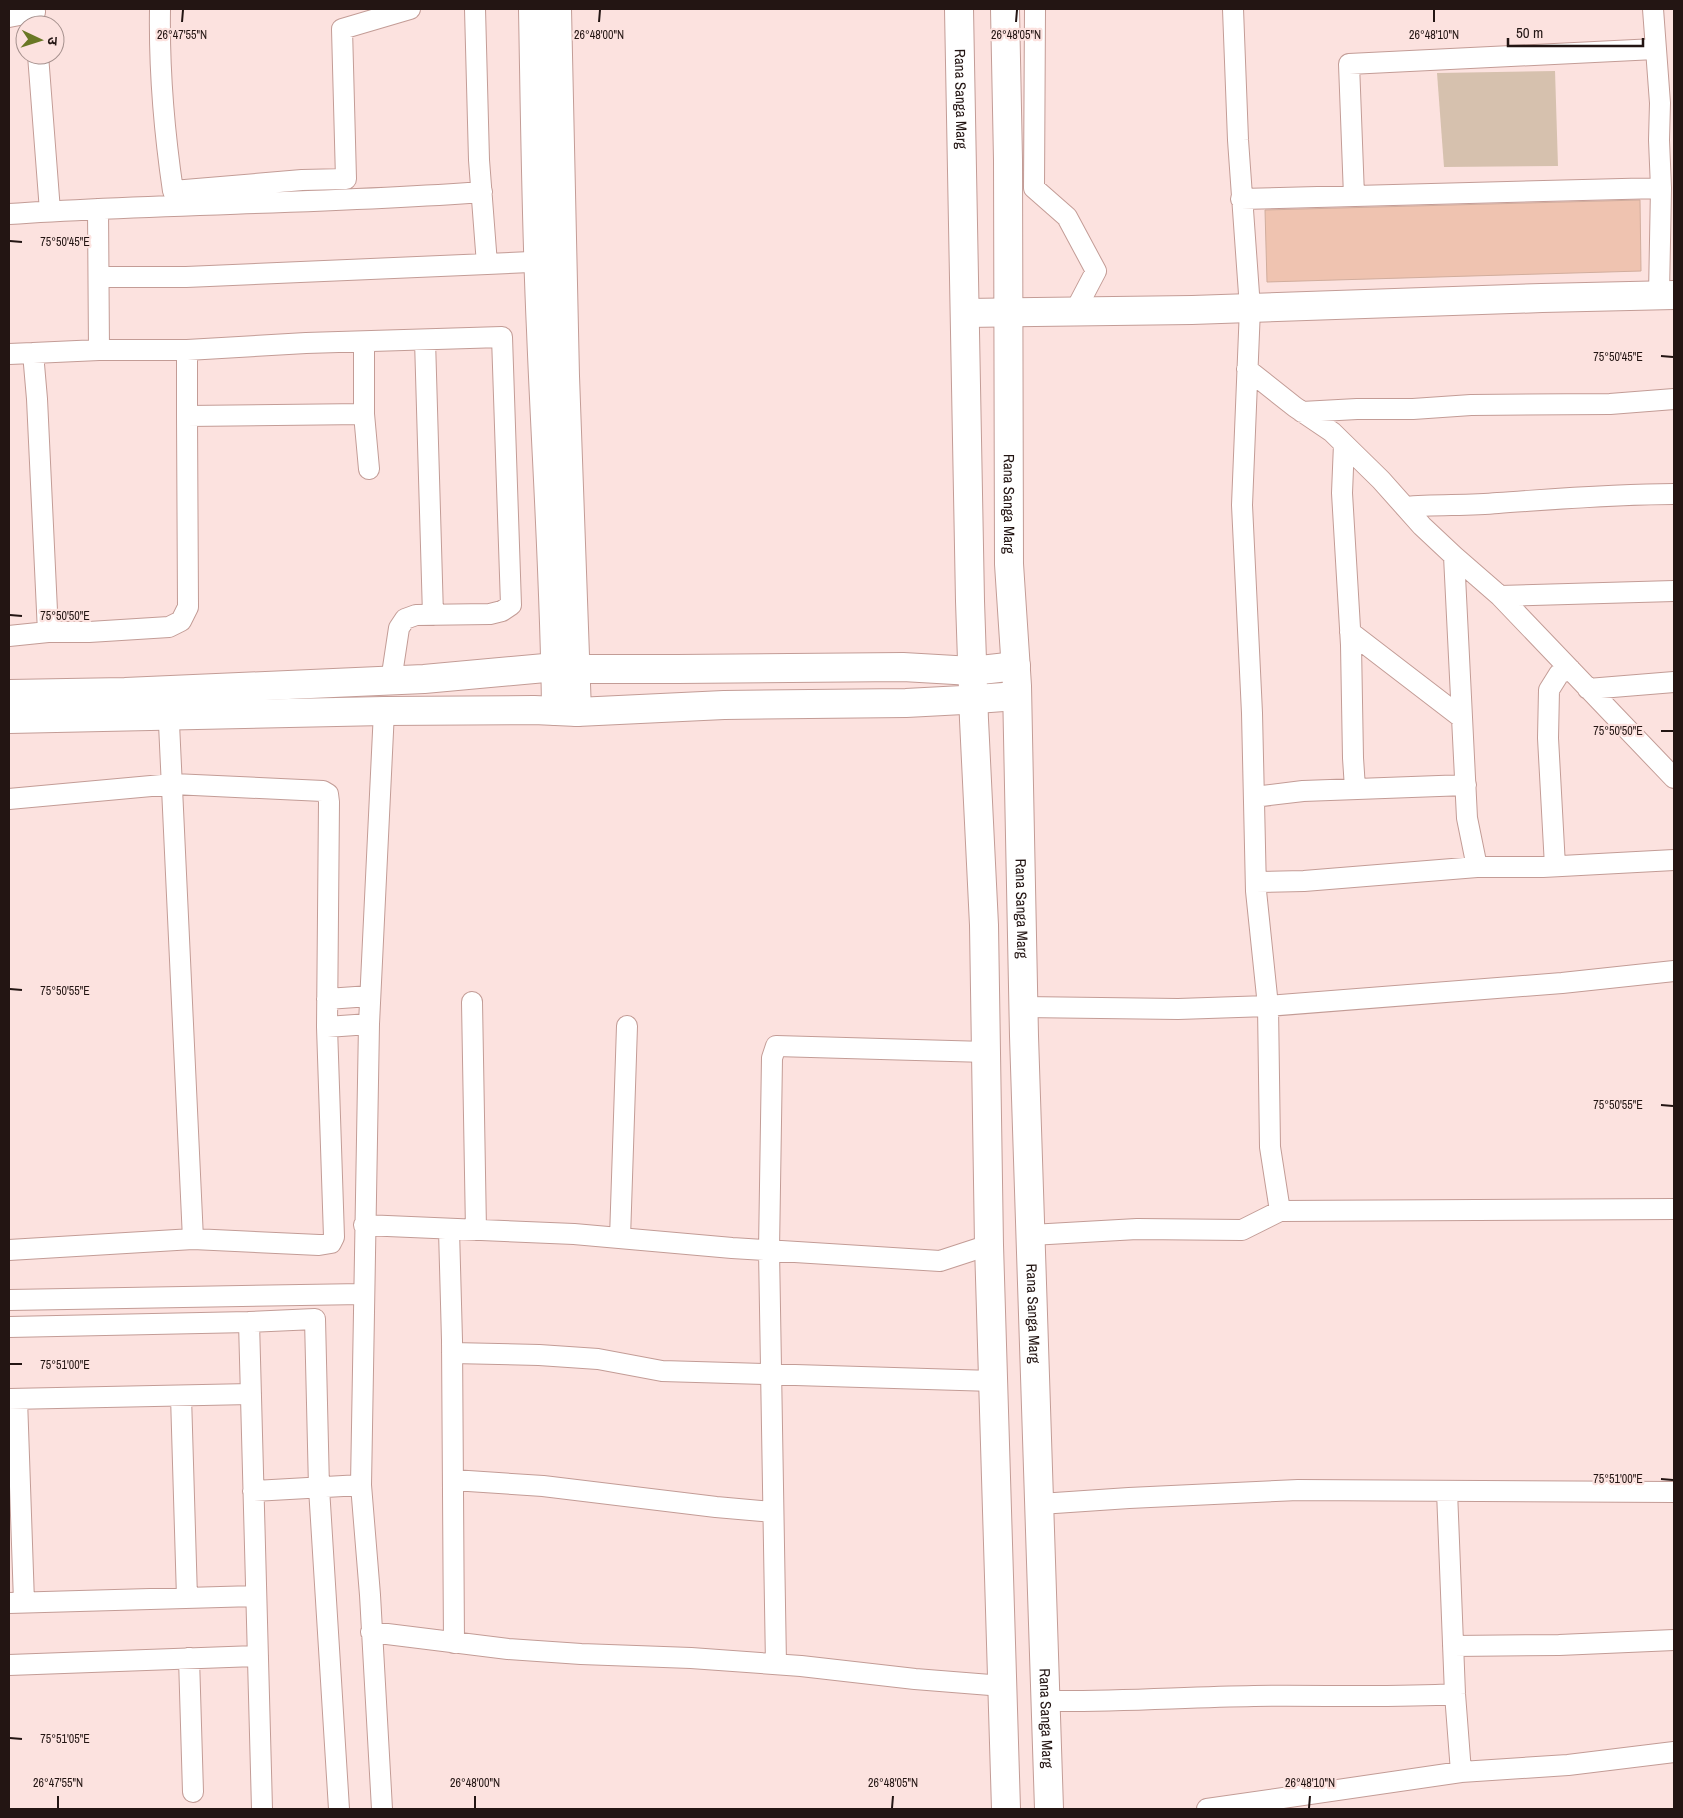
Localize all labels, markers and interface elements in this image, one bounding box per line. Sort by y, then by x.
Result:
north arrow [15,15,65,65]
scale bar [1508,15,1643,47]
text: 50 m [1516,22,1543,43]
text: 26°47'55"N [157,27,207,43]
text: 26°48'00"N [574,27,624,43]
text: 26°48'05"N [991,27,1041,43]
text: 26°48'10"N [1409,27,1459,43]
text: उ [44,36,62,46]
street label: Rana Sanga Marg [950,49,973,149]
text: 75°50'45"E [40,234,90,250]
text: 75°50'45"E [1593,349,1643,365]
street label: Rana Sanga Marg [999,454,1020,554]
text: 75°50'50"E [40,608,90,624]
text: 75°50'50"E [1593,723,1643,739]
street label: Rana Sanga Marg [1010,858,1033,959]
text: 75°50'55"E [40,983,90,999]
text: 75°50'55"E [1593,1097,1643,1113]
street label: Rana Sanga Marg [1021,1263,1046,1364]
text: 75°51'00"E [40,1357,90,1373]
text: 75°51'00"E [1593,1471,1643,1487]
street label: Rana Sanga Marg [1034,1668,1059,1769]
text: 75°51'05"E [40,1731,90,1747]
text: 26°47'55"N [33,1775,83,1791]
text: 26°48'00"N [450,1775,500,1791]
text: 26°48'05"N [868,1775,918,1791]
text: 26°48'10"N [1285,1775,1335,1791]

